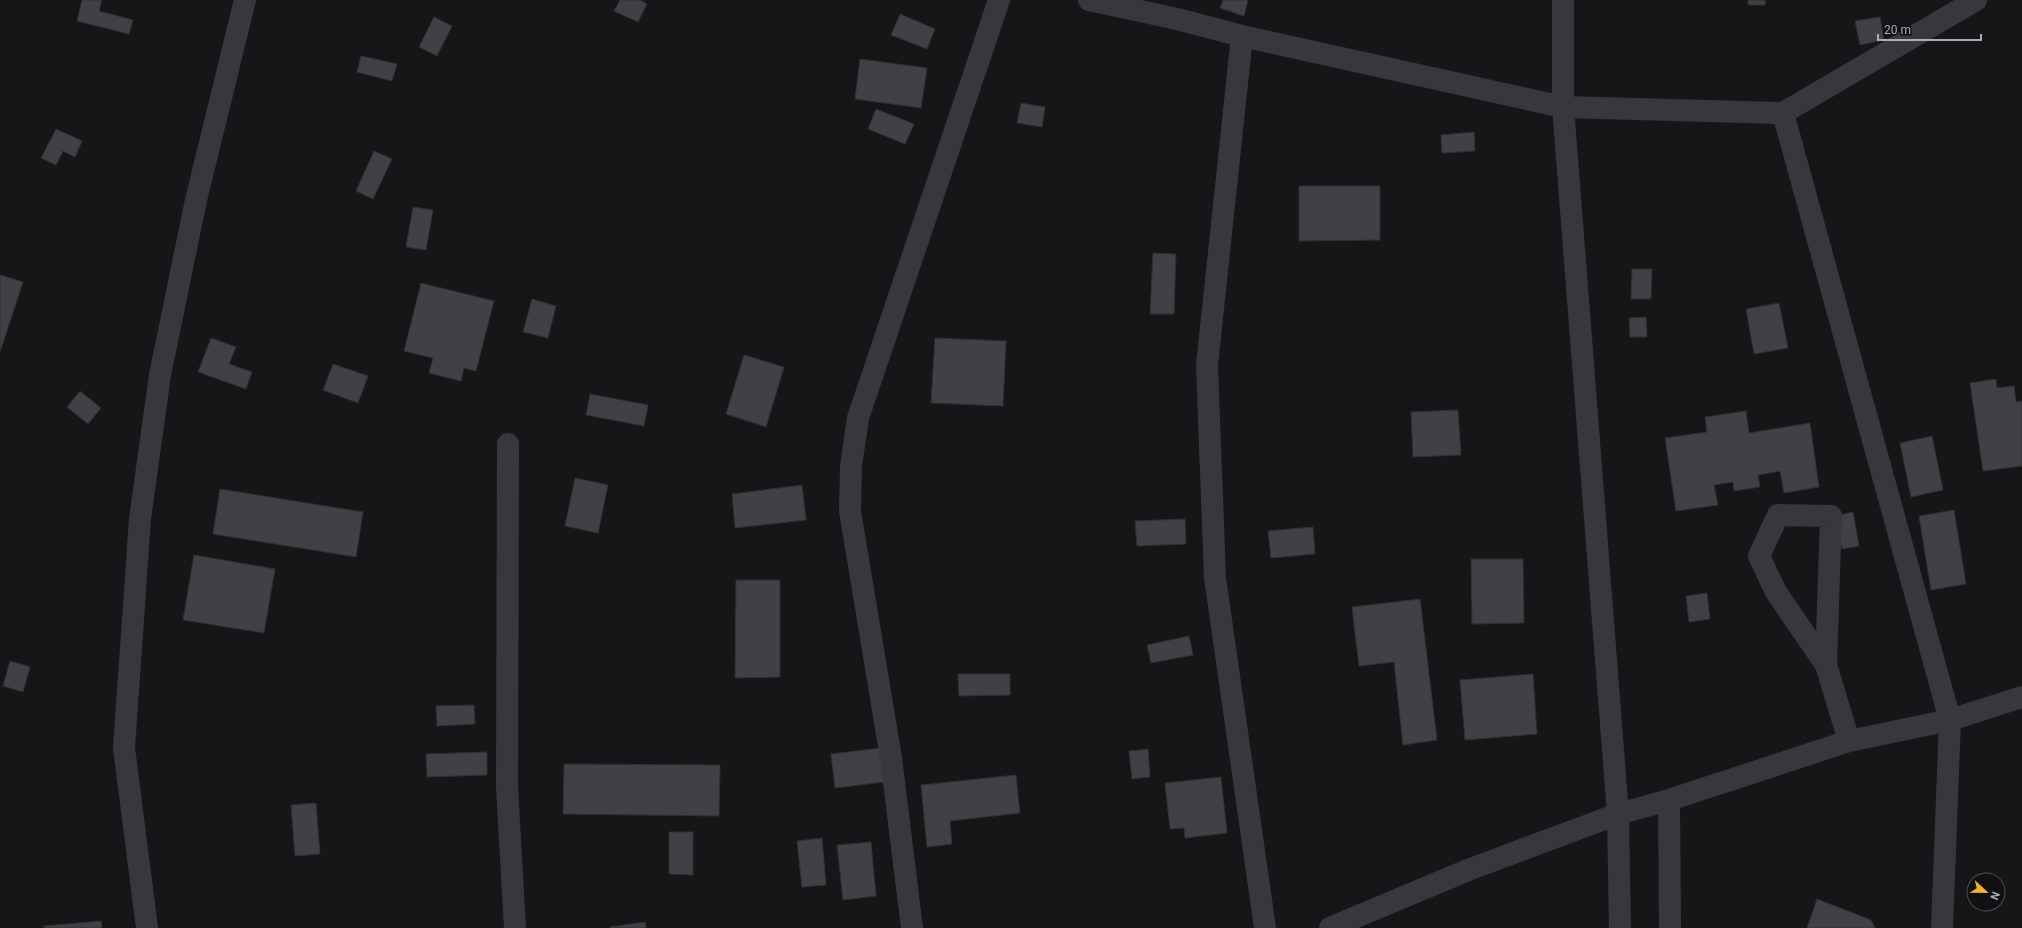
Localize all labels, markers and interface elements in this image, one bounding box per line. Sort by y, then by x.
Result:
scale bar [1878,16,1981,42]
text: 20 m [1884,23,1911,37]
north arrow [1966,872,2006,912]
text: N [1987,890,2002,902]

